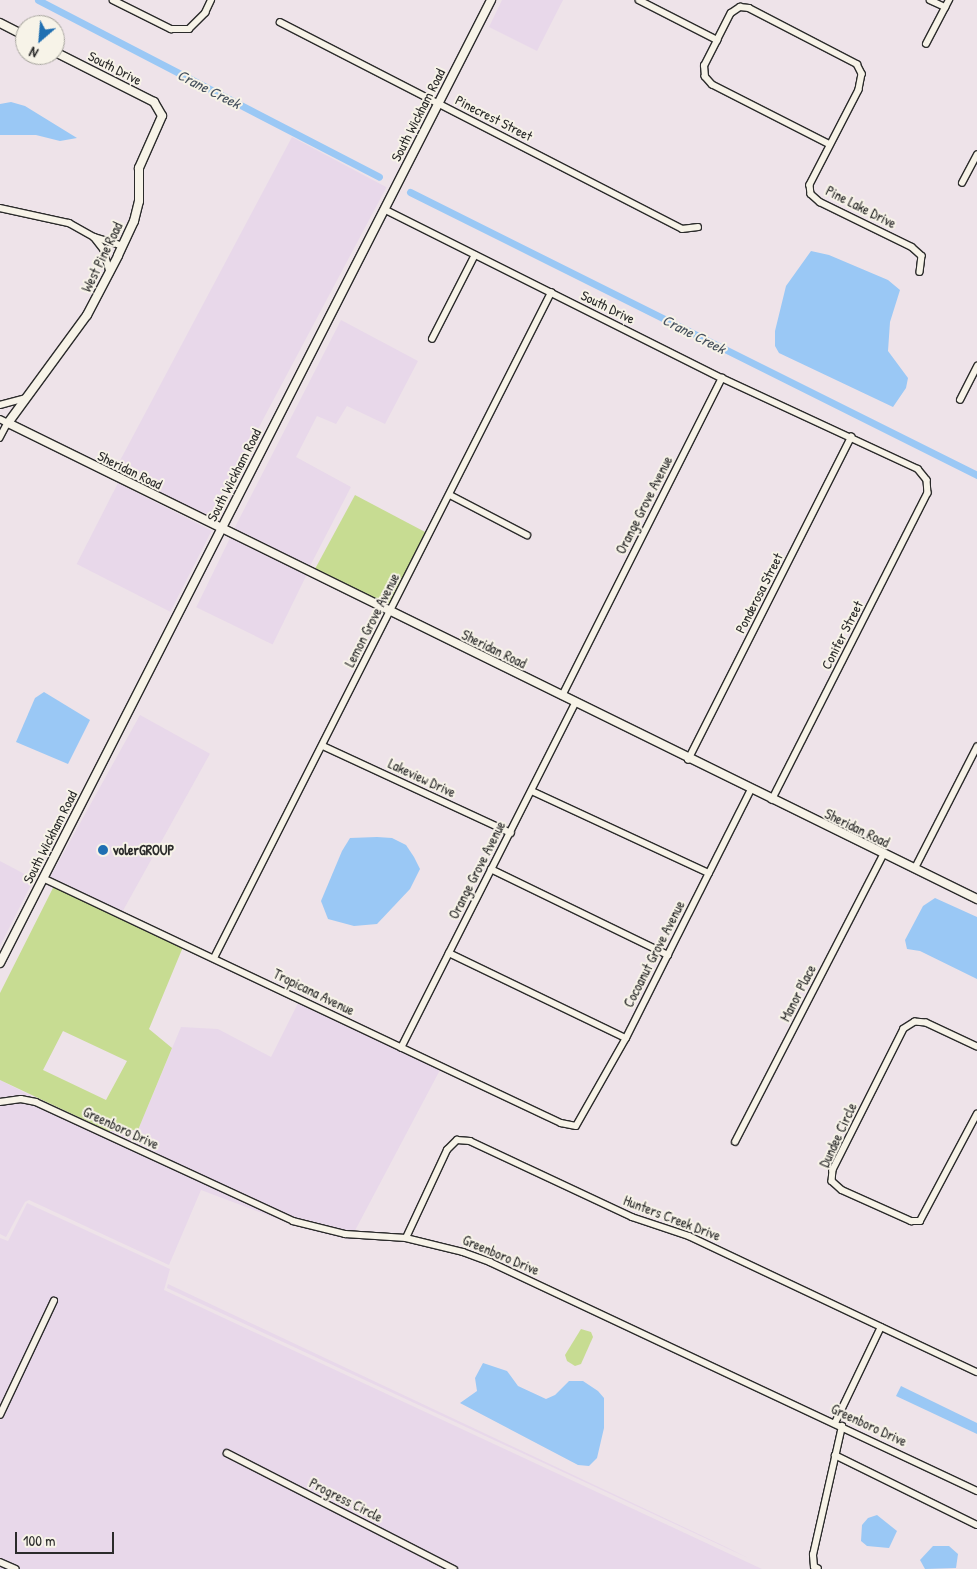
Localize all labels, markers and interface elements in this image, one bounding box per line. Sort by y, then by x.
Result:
north arrow [15,15,65,65]
text: N [26,43,41,63]
street label: South Drive [85,47,145,89]
water label: Crane Creek [175,65,243,113]
street label: South Wickham Road [387,66,449,164]
street label: Pinecrest Street [453,91,535,145]
street label: Pine Lake Drive [823,182,899,232]
street label: West Pine Road [78,219,126,295]
street label: South Drive [578,287,638,327]
water label: Crane Creek [660,310,728,358]
street label: South Wickham Road [203,426,265,524]
street label: Sheridan Road [95,447,165,493]
street label: Orange Grove Avenue [612,453,676,557]
street label: Ponderosa Street [732,550,786,636]
street label: Lemon Grove Avenue [341,570,403,670]
street label: Conifer Street [818,598,866,672]
street label: Sheridan Road [459,626,529,672]
street label: Lakeview Drive [386,755,458,801]
street label: South Wickham Road [19,788,81,886]
street label: Sheridan Road [822,805,892,851]
street label: Orange Grove Avenue [445,818,509,922]
place label: volerGROUP [113,842,174,858]
marker: volerGROUP [97,844,109,856]
street label: Cocoanut Grove Avenue [620,898,688,1010]
street label: Manor Place [777,962,819,1024]
street label: Tropicana Avenue [271,965,357,1019]
street label: Dundee Circle [816,1100,860,1170]
street label: Greenboro Drive [80,1103,162,1153]
street label: Hunters Creek Drive [621,1192,723,1244]
street label: Greenboro Drive [460,1231,542,1279]
street label: Greenboro Drive [828,1400,910,1450]
street label: Progress Circle [307,1474,385,1526]
scale bar [18,1522,116,1554]
text: 100 m [23,1530,56,1551]

